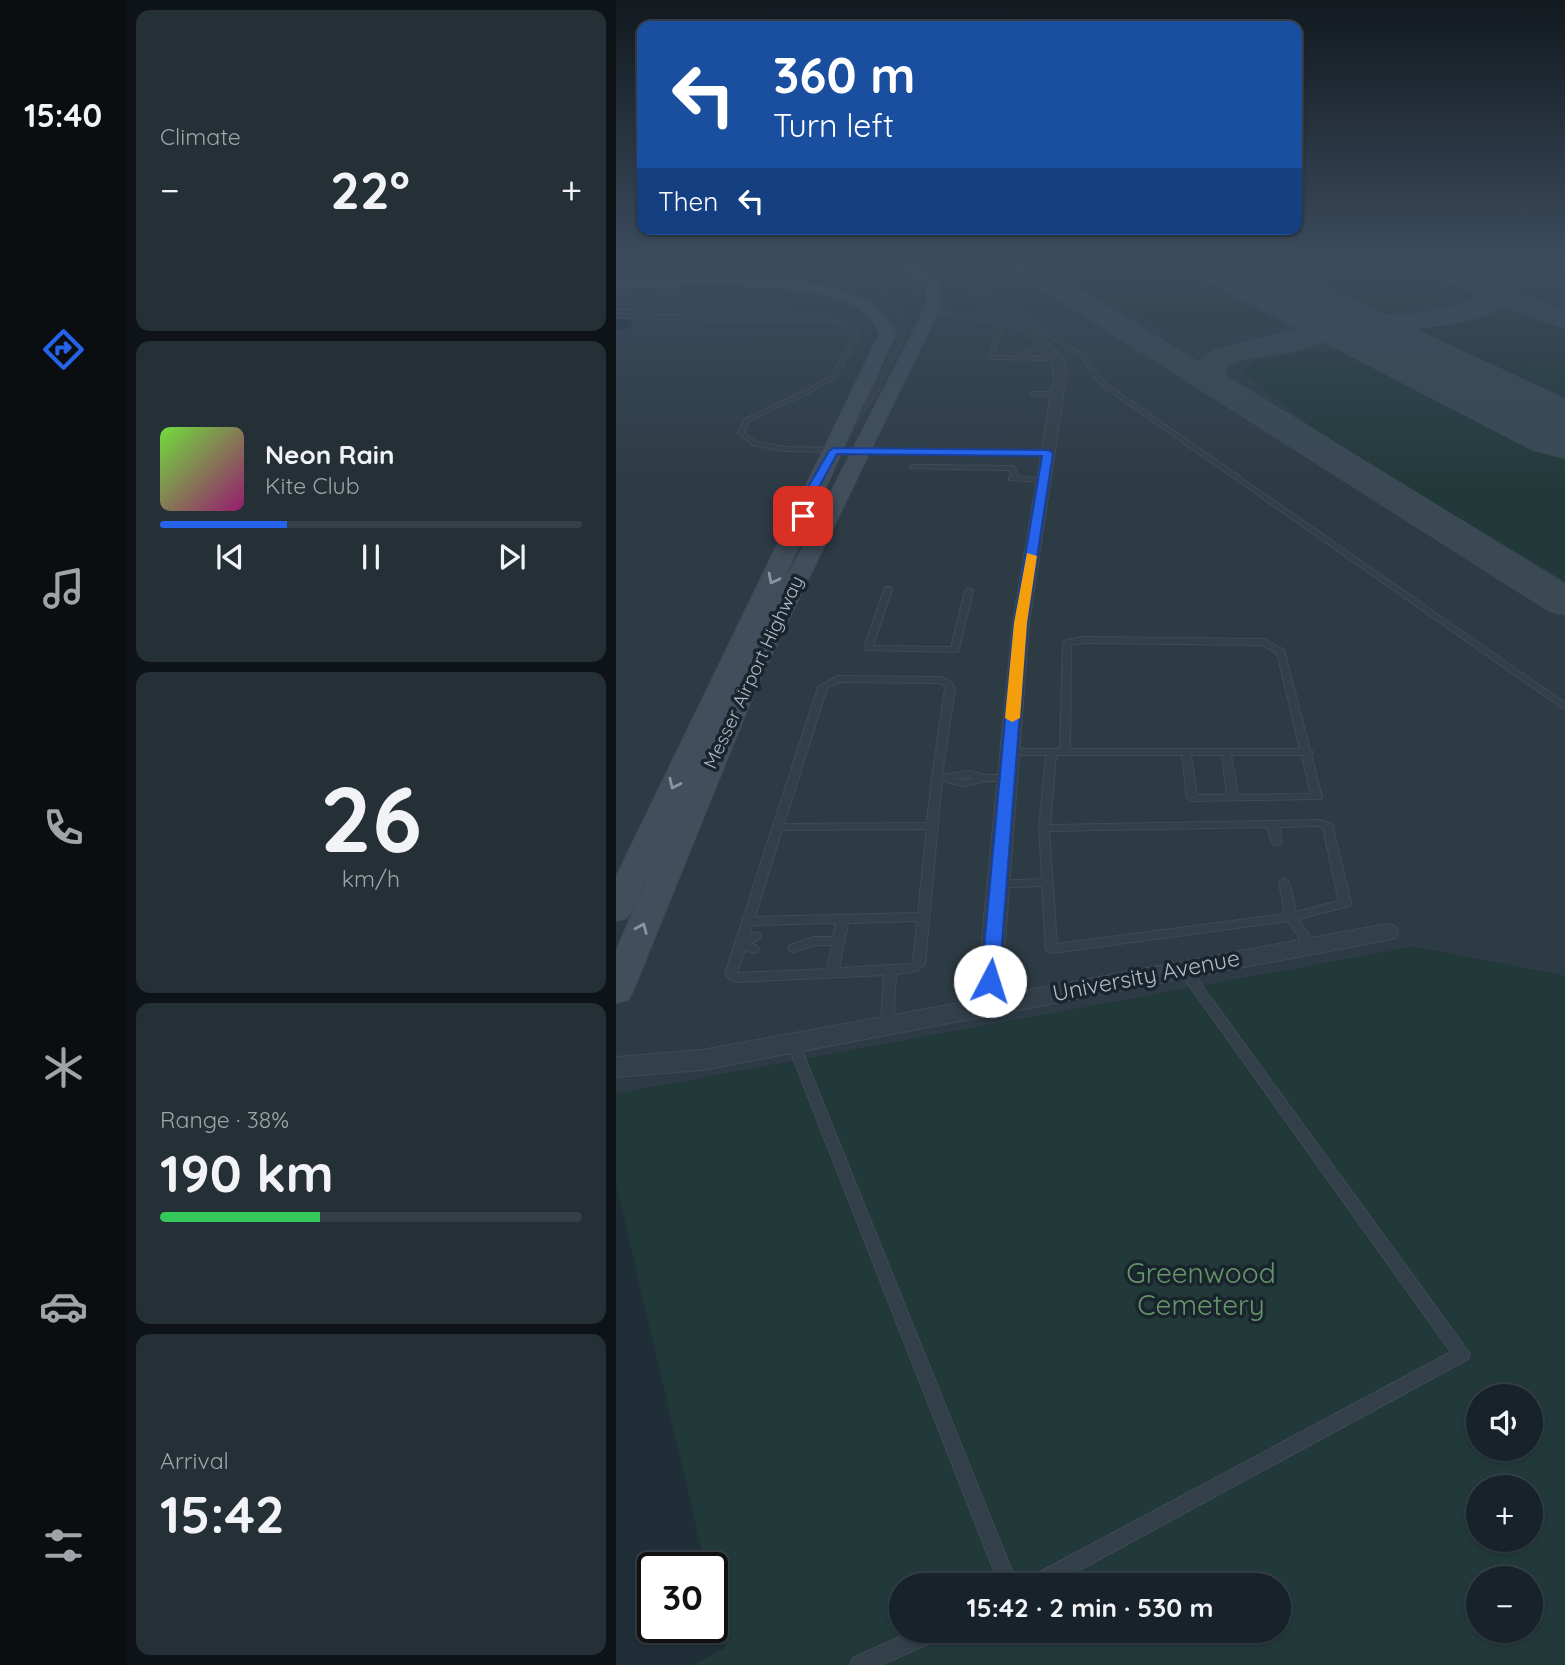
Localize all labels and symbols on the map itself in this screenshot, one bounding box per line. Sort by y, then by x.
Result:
pin [773,486,833,546]
street label: Messer Airport Highway [698,572,808,772]
one-way arrow [768,572,782,584]
one-way arrow [668,776,682,789]
one-way arrow [634,923,648,935]
street label: University Avenue [1050,943,1242,1007]
position arrow [953,944,1027,1018]
park label: Greenwood Cemetery [1126,1255,1276,1322]
speed limit sign: 30 [637,1552,728,1643]

